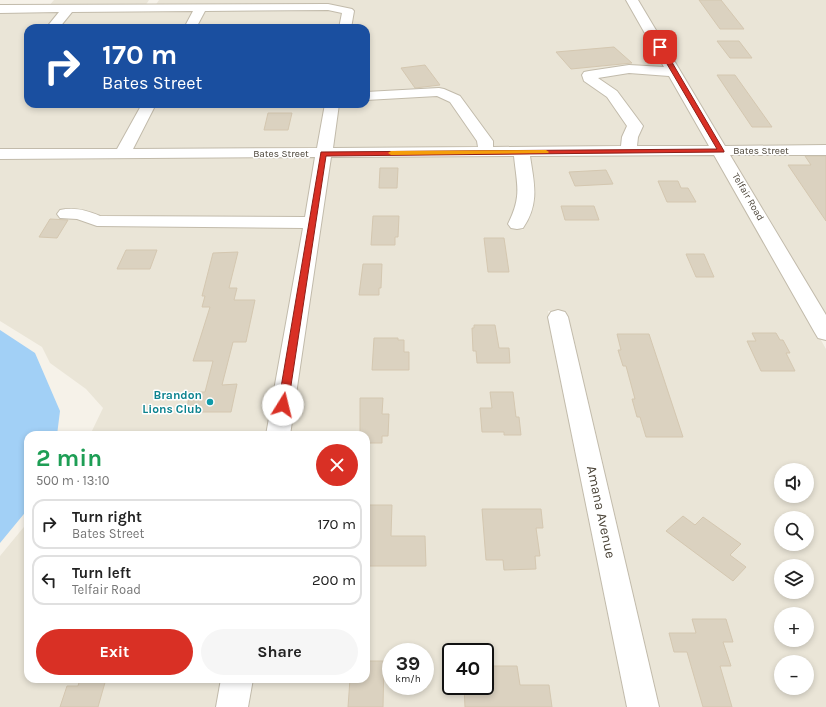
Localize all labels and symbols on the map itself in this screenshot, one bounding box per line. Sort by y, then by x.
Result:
pin [643,30,677,64]
street label: Bates Street [733,145,789,157]
street label: Bates Street [253,148,309,160]
street label: Telfair Road [730,171,766,223]
position arrow [262,384,304,426]
place label: Brandon Lions Club [142,388,202,416]
marker: Brandon Lions Club [205,397,215,407]
street label: Amana Avenue [583,464,619,560]
speed limit sign: 40 [442,643,494,695]

